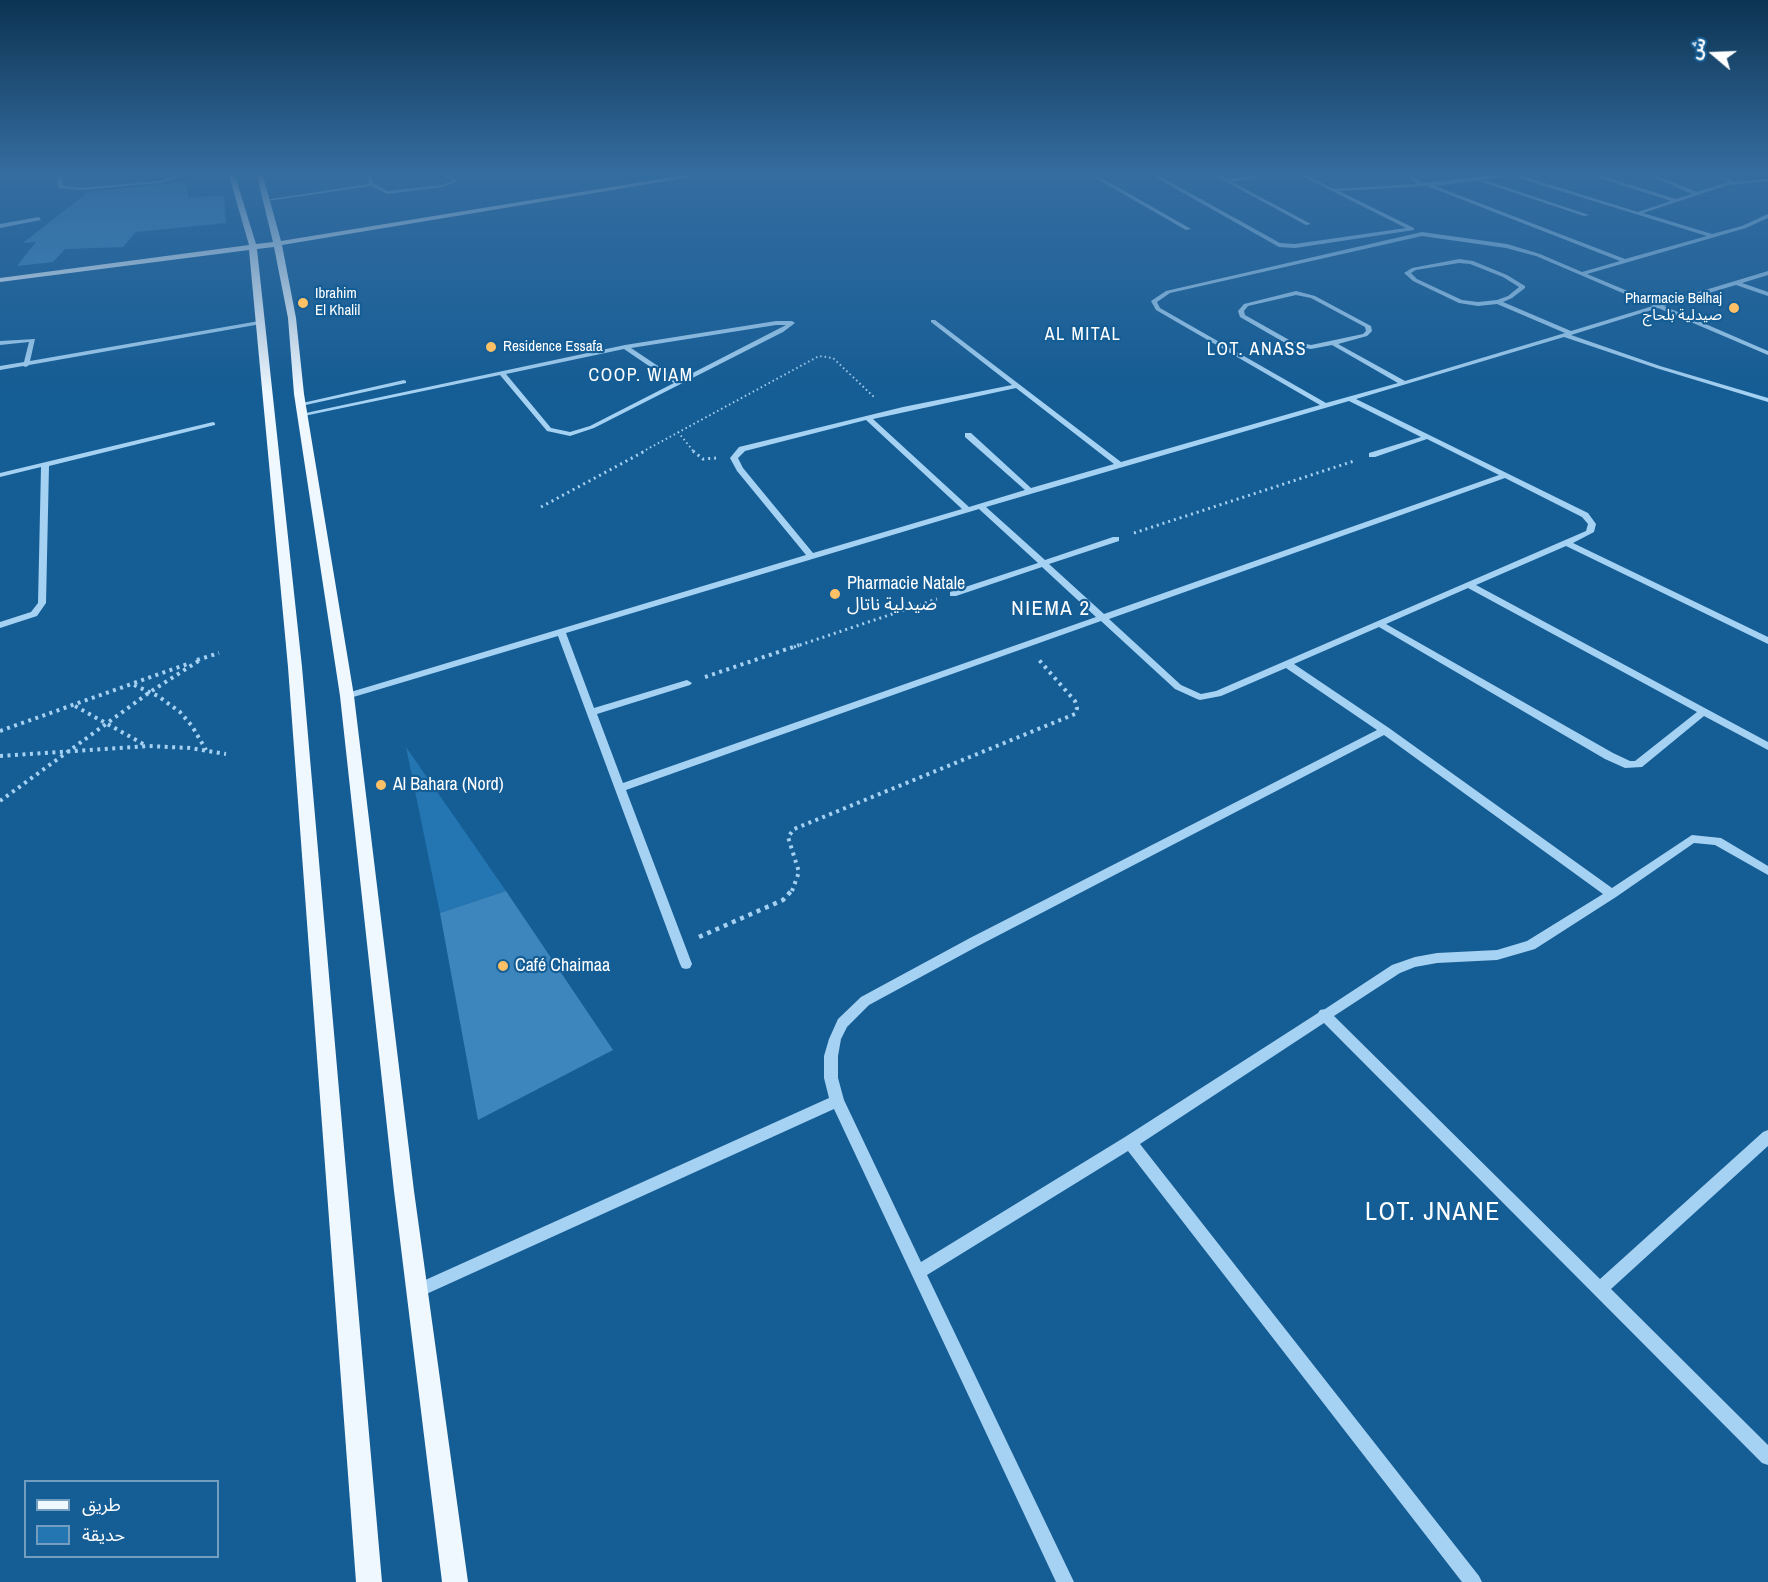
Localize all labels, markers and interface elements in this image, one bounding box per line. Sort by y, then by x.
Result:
north arrow [1684,24,1744,84]
text: ش [1683,34,1711,62]
place label: Ibrahim El Khalil [315,285,360,320]
place label: Pharmacie Belhaj صيدلية بلحاج [1625,290,1722,325]
marker: Ibrahim El Khalil [296,296,310,310]
marker: Pharmacie Belhaj صيدلية بلحاج [1727,301,1741,315]
district label: AL MITAL [1045,324,1121,346]
place label: Residence Essafa [503,338,603,356]
district label: LOT. ANASS [1207,339,1307,361]
marker: Residence Essafa [484,340,498,354]
district label: COOP. WIAM [589,365,693,387]
place label: Pharmacie Natale صيدلية ناتال [847,573,965,616]
marker: Pharmacie Natale صيدلية ناتال [828,587,842,601]
district label: NIEMA 2 [1011,596,1091,622]
place label: Al Bahara (Nord) [393,774,504,796]
marker: Al Bahara (Nord) [374,778,388,792]
place label: Café Chaimaa [515,955,610,977]
marker: Café Chaimaa [496,959,510,973]
district label: LOT. JNANE [1365,1197,1501,1229]
legend [24,1480,219,1558]
text: طريق [82,1492,121,1517]
text: حديقة [82,1522,125,1547]

